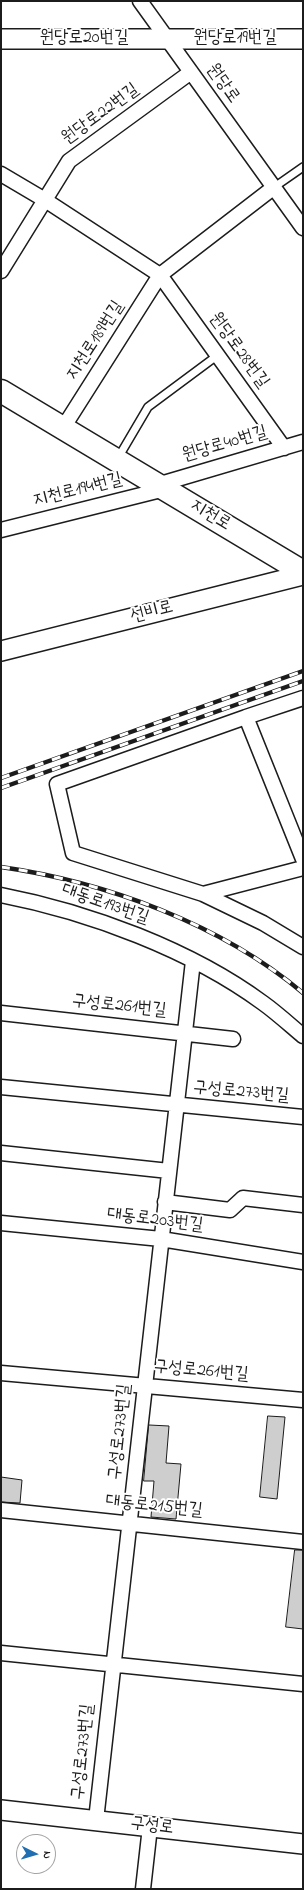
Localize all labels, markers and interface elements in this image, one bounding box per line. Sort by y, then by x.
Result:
street label: 원당로20번길 [39,28,129,50]
street label: 원당로19번길 [193,28,277,50]
street label: 원당로 [201,60,243,108]
street label: 원당로22번길 [58,80,144,150]
street label: 지천로189번길 [62,297,130,385]
street label: 원당로28번길 [203,309,273,393]
street label: 원당로40번길 [180,423,270,467]
street label: 지천로194번길 [31,470,125,512]
street label: 지천로 [186,496,234,536]
street label: 선비로 [128,597,176,629]
street label: 대동로193번길 [58,880,152,930]
street label: 구성로261번길 [71,991,167,1023]
street label: 구성로273번길 [192,1078,290,1108]
street label: 대동로203번길 [106,1204,204,1238]
street label: 구성로261번길 [153,1357,249,1387]
street label: 구성로273번길 [105,1383,137,1481]
street label: 대동로215번길 [104,1491,204,1523]
street label: 구성로273번길 [68,1703,100,1801]
street label: 구성로 [129,1814,175,1840]
north arrow [16,1834,56,1874]
text: N [39,1851,55,1859]

